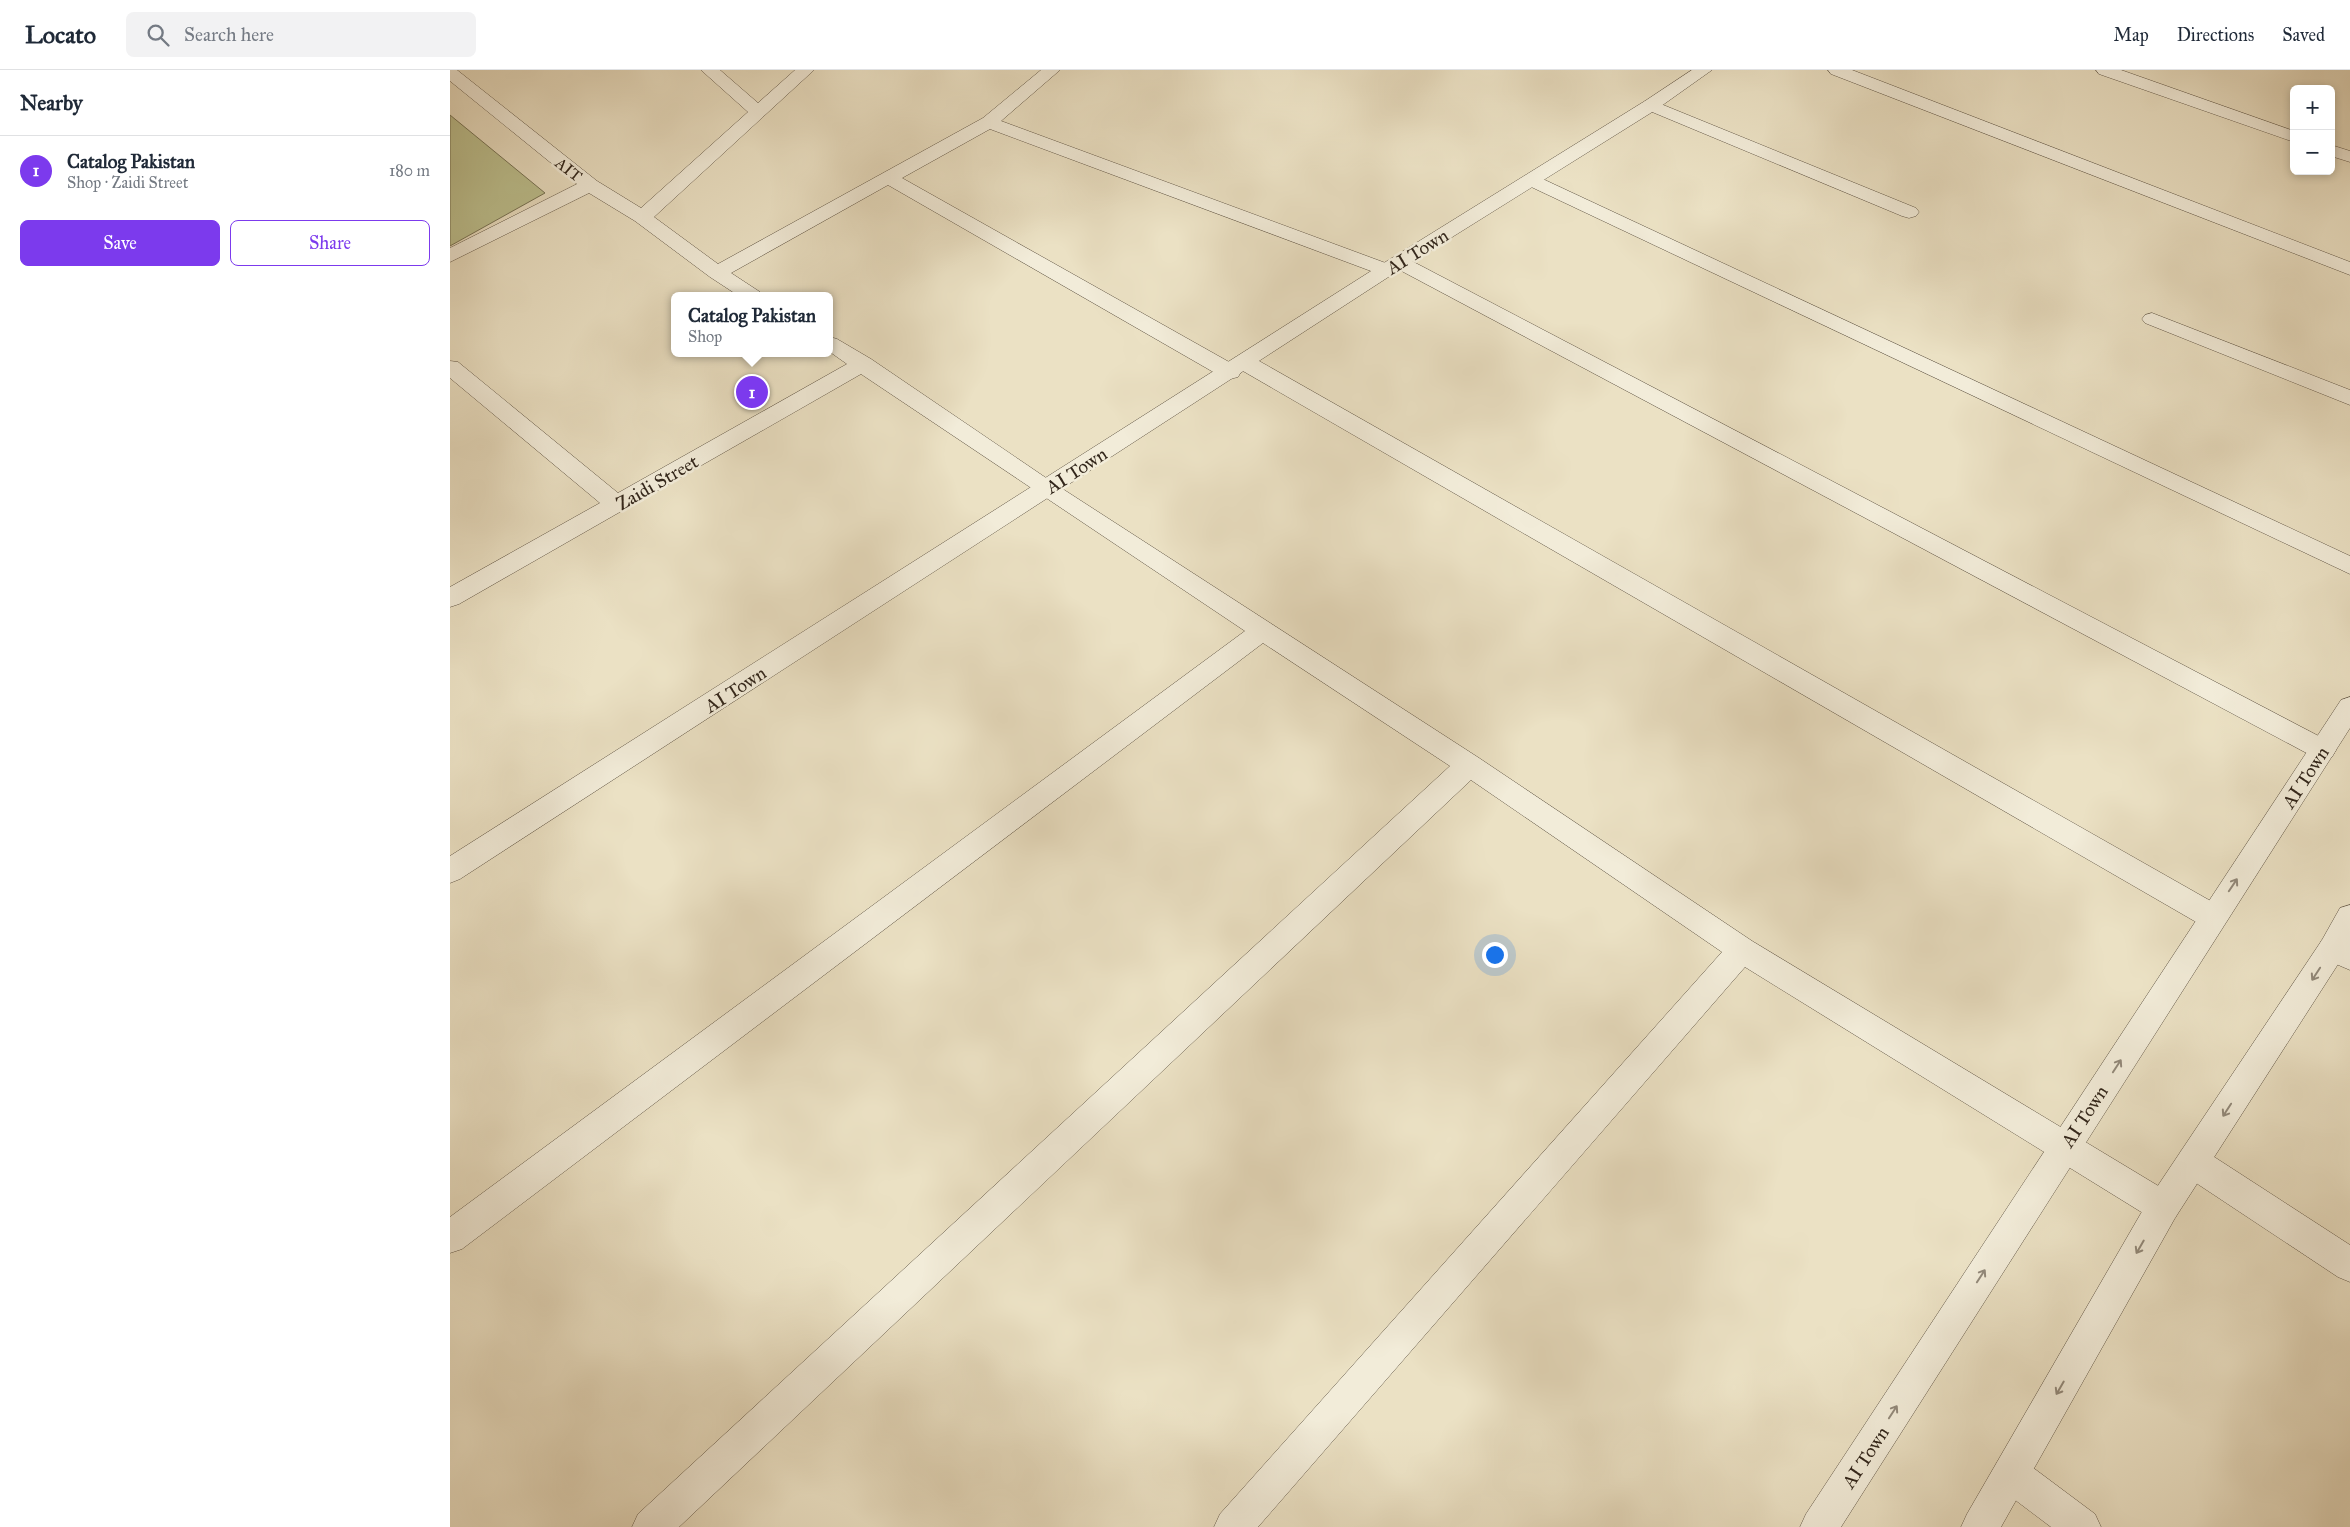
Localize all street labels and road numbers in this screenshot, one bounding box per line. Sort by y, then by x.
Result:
street label: AIT [551,152,586,186]
street label: AI Town [1381,223,1453,280]
street label: AI Town [1040,442,1111,499]
street label: Zaidi Street [612,450,703,515]
street label: AI Town [699,661,770,718]
street label: AI Town [2276,742,2334,813]
street label: AI Town [2055,1081,2113,1152]
street label: AI Town [1836,1422,1894,1493]

